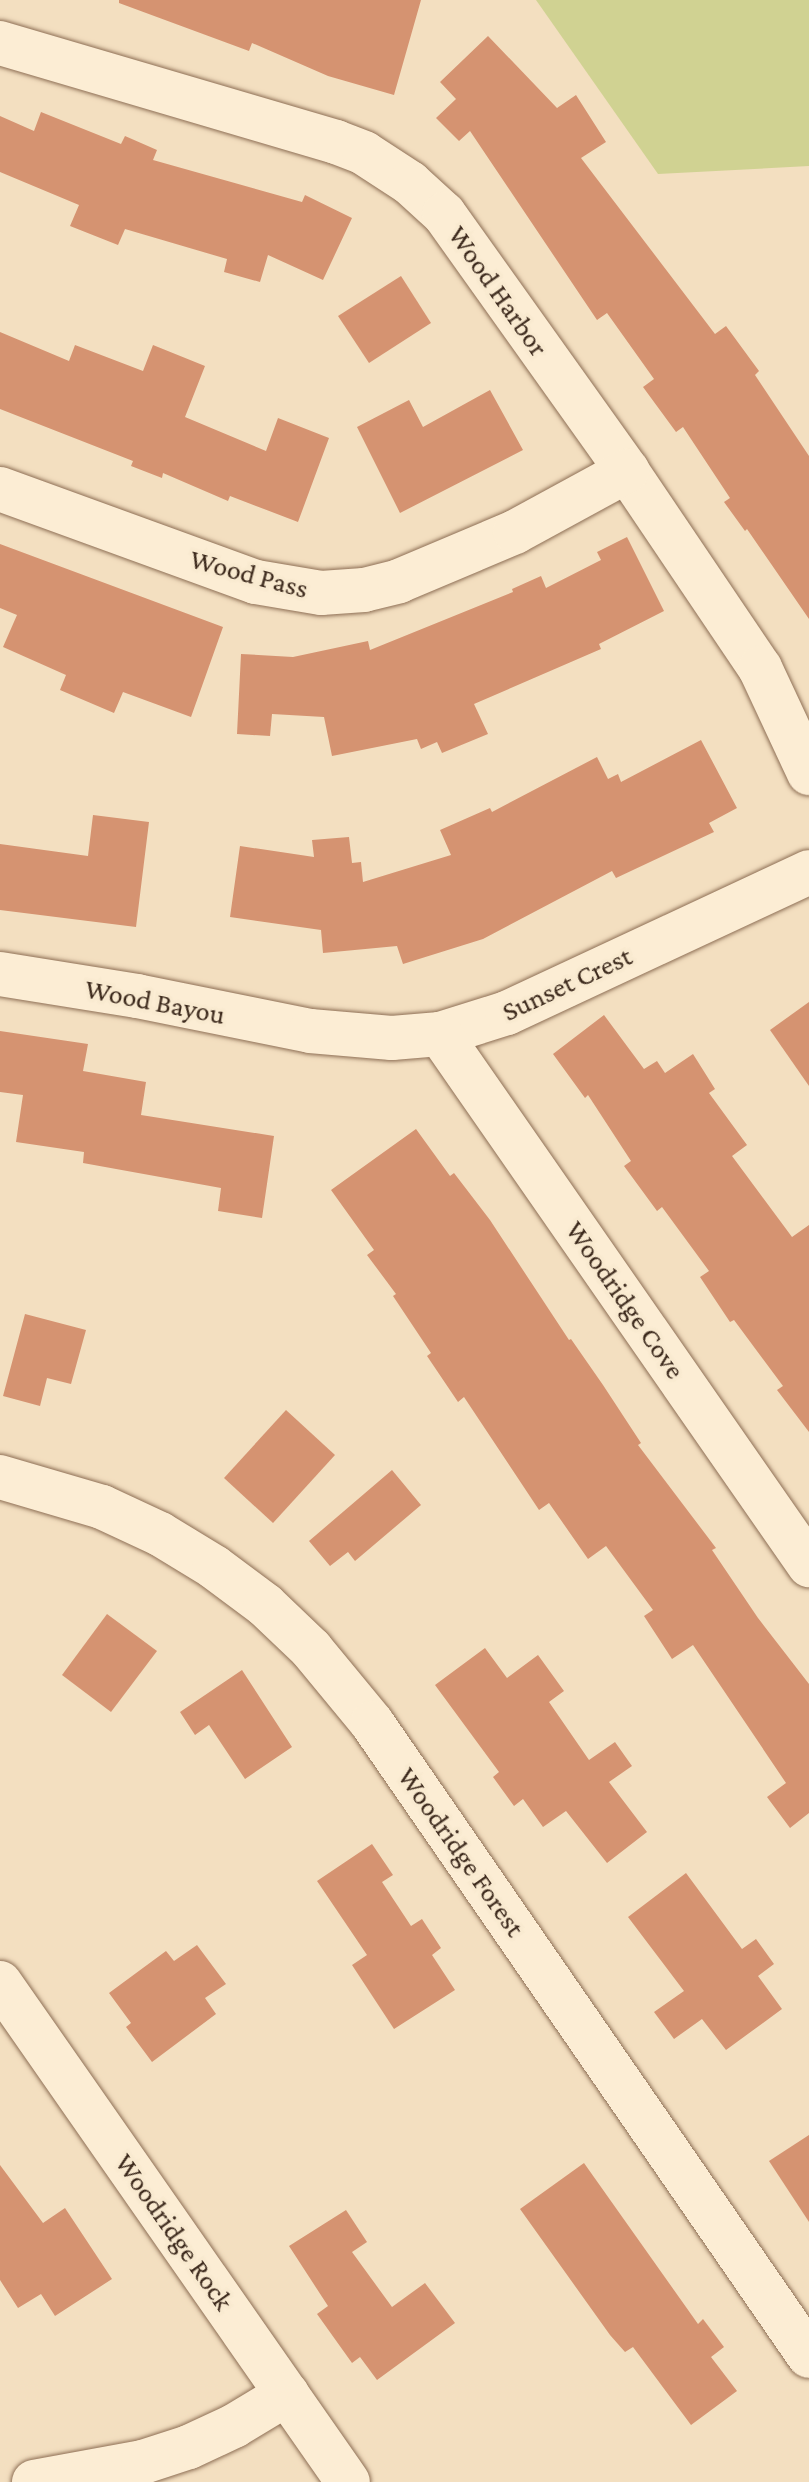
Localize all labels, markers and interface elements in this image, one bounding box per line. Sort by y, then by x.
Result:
street label: Wood Harbor [441,219,555,363]
street label: Wood Pass [186,542,312,606]
street label: Sunset Crest [497,939,637,1029]
street label: Wood Bayou [82,972,228,1032]
street label: Woodridge Cove [558,1215,692,1385]
street label: Woodridge Forest [390,1761,532,1943]
street label: Woodridge Rock [107,2147,241,2317]

